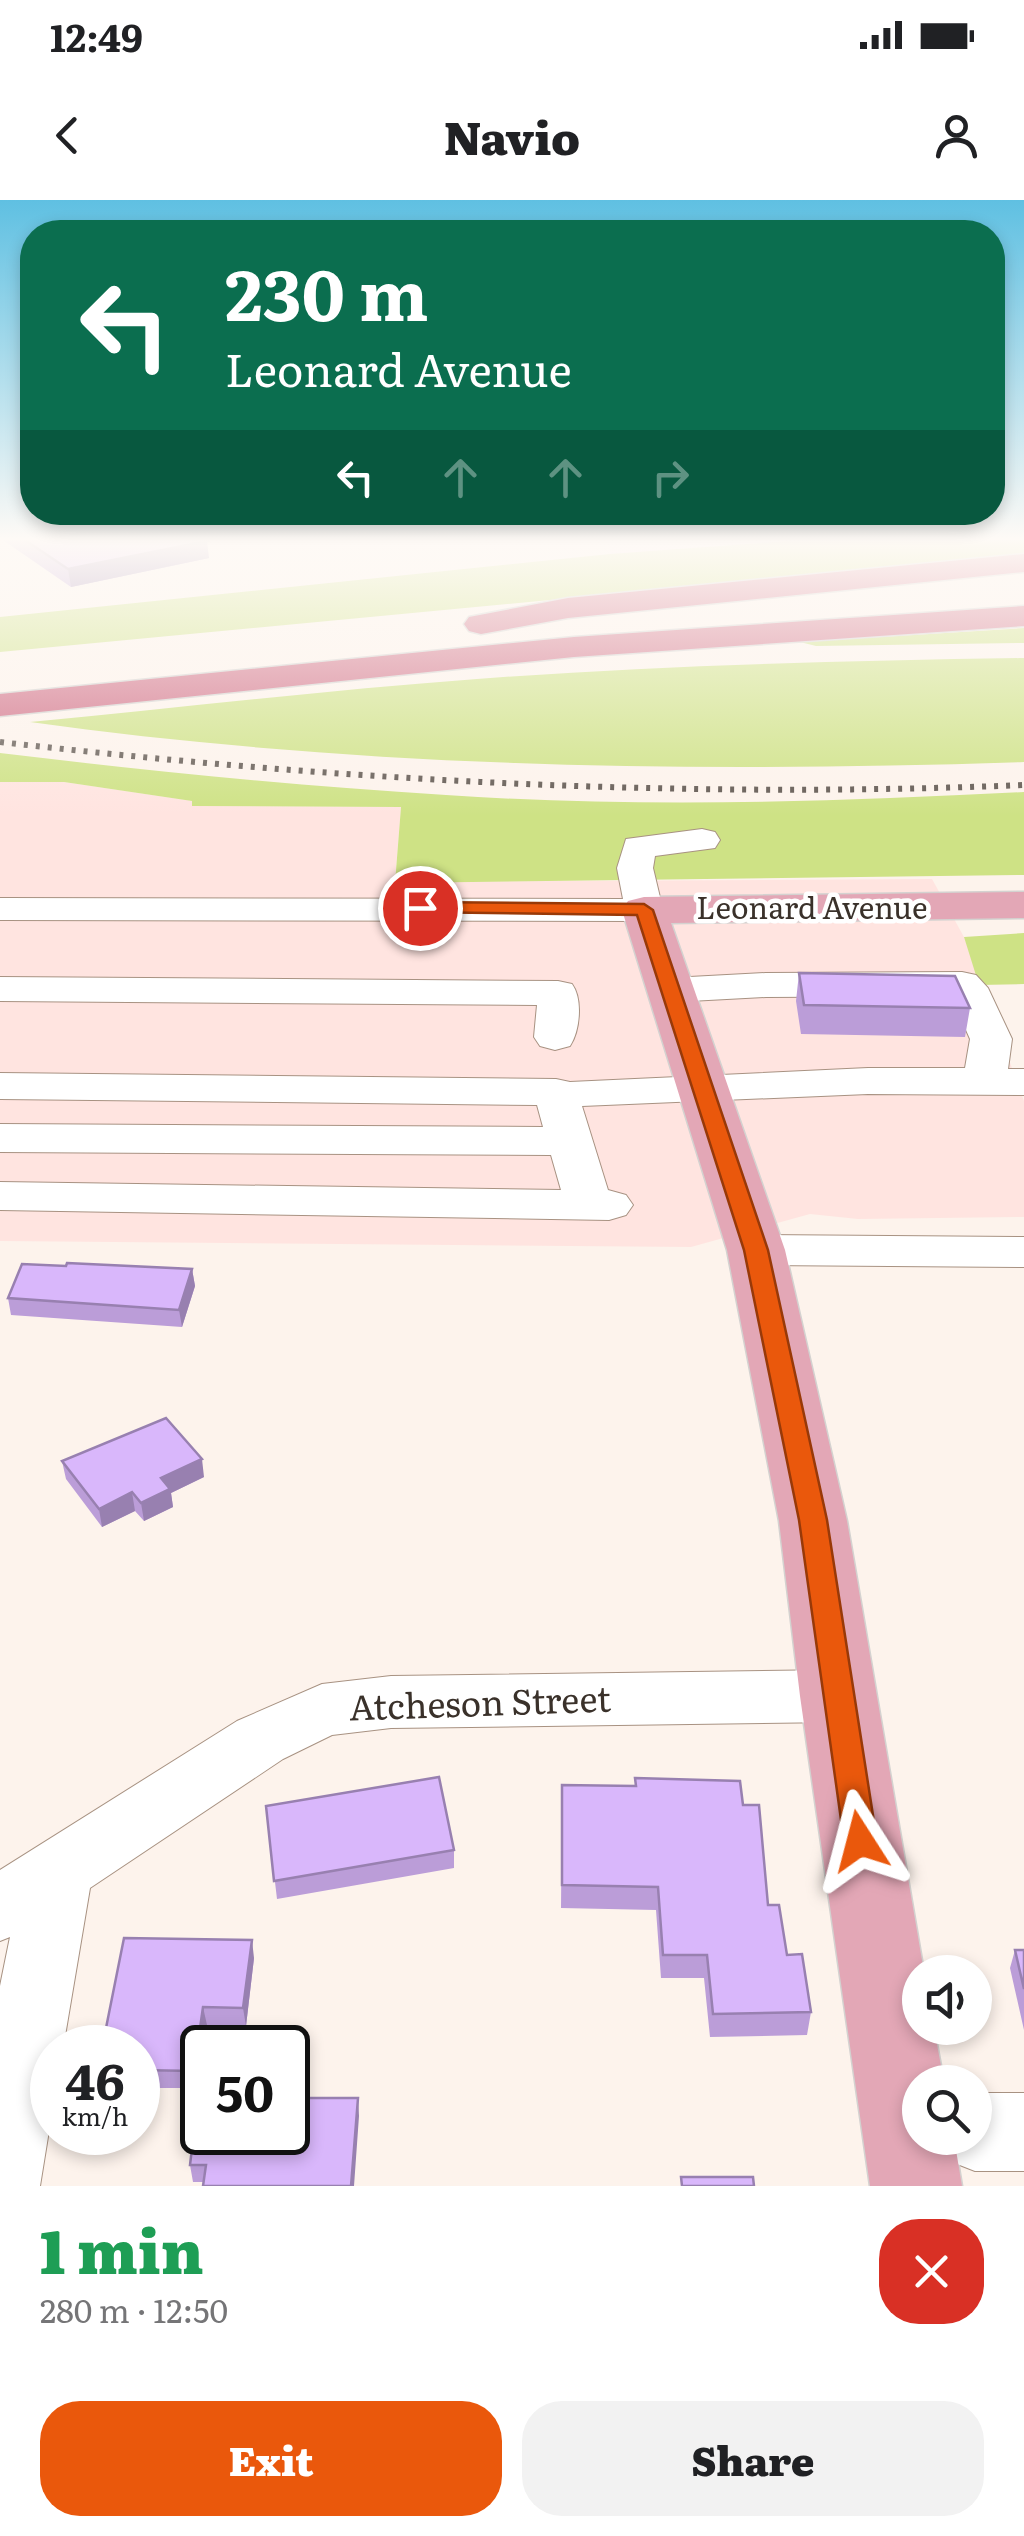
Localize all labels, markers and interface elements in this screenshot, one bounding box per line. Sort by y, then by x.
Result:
text: 12:49 [50,7,143,64]
text: Navio [444,102,580,169]
icon: back [40,108,95,163]
icon: person [929,108,984,163]
text: 230 m [225,239,429,343]
icon: left [60,260,190,390]
text: Leonard Avenue [225,334,572,401]
icon: left [328,450,383,505]
icon: ahead [433,450,488,505]
icon: ahead [538,450,593,505]
icon: right [643,450,698,505]
pin [378,866,463,951]
icon: arrive [393,881,448,936]
street label: Leonard Avenue [696,884,928,928]
street label: Atcheson Street [348,1670,612,1732]
position arrow [808,1789,912,1893]
map controls [902,1955,992,2155]
button: sound [902,1955,992,2045]
speed limit sign: 50 [180,2025,310,2155]
text: 46 [65,2041,125,2115]
button: search [902,2065,992,2155]
text: km/h [62,2097,128,2134]
text: 1 min [40,2203,204,2292]
button: close [879,2219,984,2324]
text: 280 m · 12:50 [40,2285,228,2333]
button: Exit [40,2401,502,2516]
button: Share [522,2401,984,2516]

